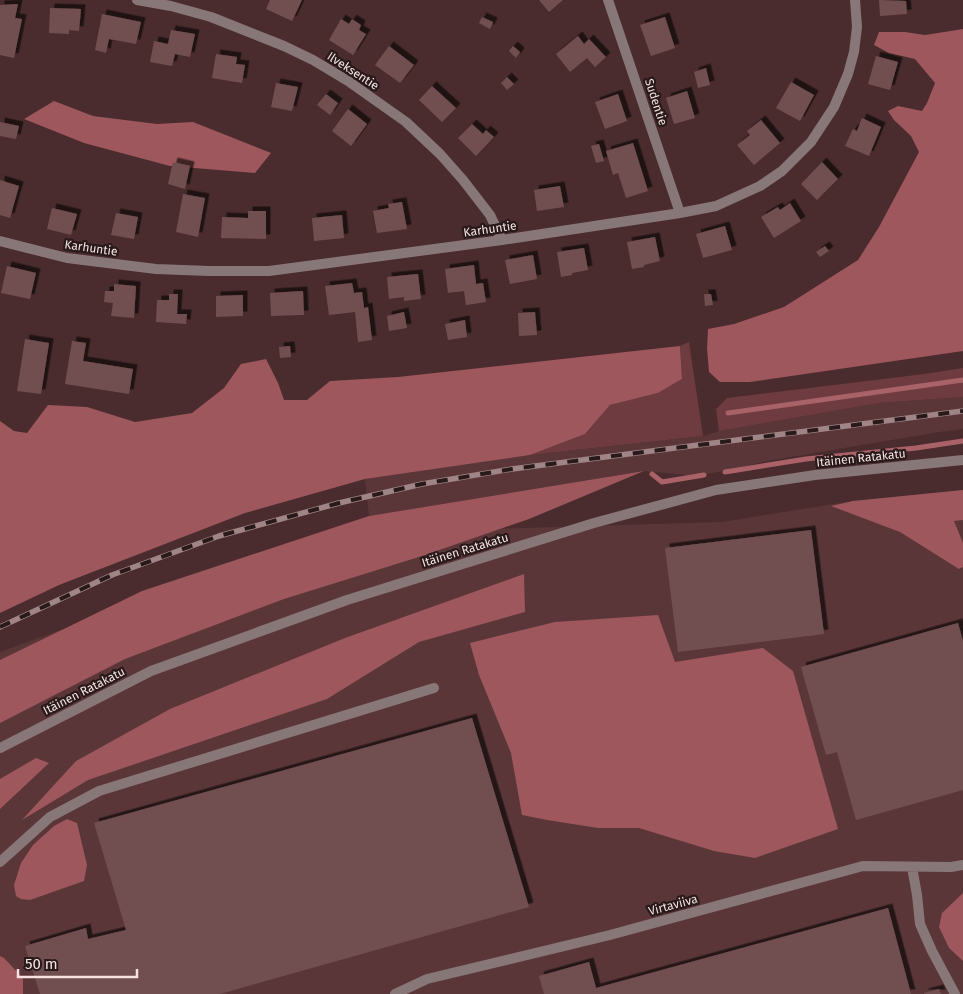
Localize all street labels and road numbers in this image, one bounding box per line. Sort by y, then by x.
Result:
street label: Ilveksentie [325,49,381,93]
street label: Sudentie [642,77,670,127]
street label: Karhuntie [463,218,517,240]
street label: Karhuntie [64,237,118,259]
street label: Itäinen Ratakatu [816,446,906,470]
street label: Itäinen Ratakatu [420,530,510,570]
street label: Itäinen Ratakatu [41,664,127,718]
street label: Virtaviiva [647,892,699,918]

